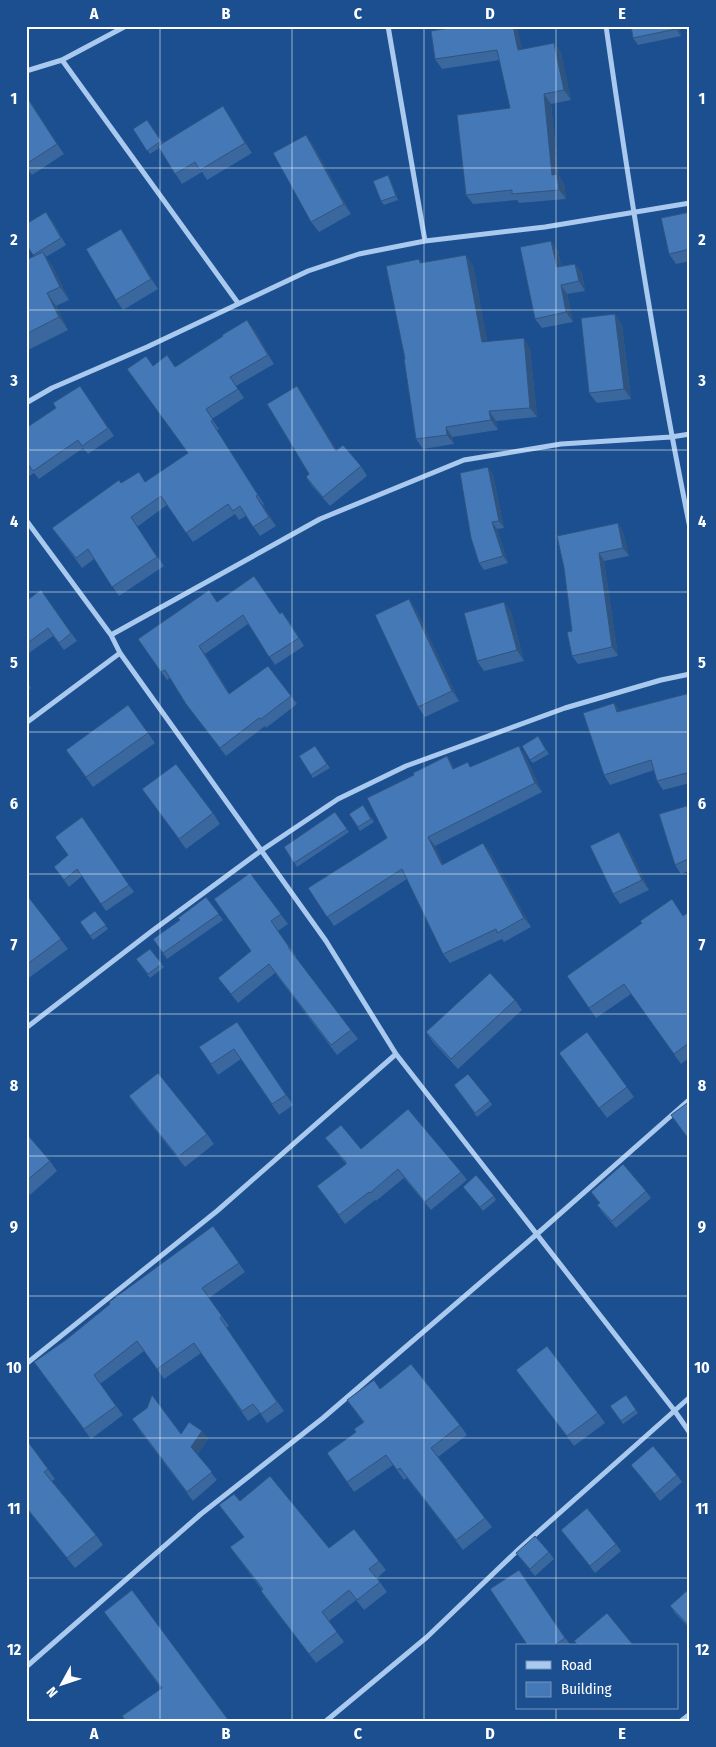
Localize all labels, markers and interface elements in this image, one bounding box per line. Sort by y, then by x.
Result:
text: A [89,4,99,23]
text: B [222,4,231,23]
text: C [354,4,363,23]
text: D [485,4,495,23]
text: E [618,4,626,23]
text: 1 [11,89,17,108]
text: 1 [699,89,705,108]
text: 2 [9,230,18,249]
text: 2 [697,230,706,249]
text: 3 [9,371,18,390]
text: 3 [697,371,706,390]
text: 4 [10,512,18,531]
text: 4 [698,512,706,531]
text: 5 [10,653,18,672]
text: 5 [698,653,706,672]
text: 6 [10,794,18,813]
text: 6 [698,794,706,813]
text: 7 [11,935,18,954]
text: 7 [699,935,706,954]
text: 8 [10,1076,19,1095]
text: 8 [698,1076,707,1095]
text: 9 [10,1217,18,1236]
text: 9 [698,1217,706,1236]
text: 10 [6,1358,22,1377]
text: 10 [694,1358,710,1377]
text: 11 [7,1499,21,1518]
text: 11 [695,1499,709,1518]
text: 12 [7,1640,22,1659]
text: 12 [695,1640,710,1659]
legend [516,1644,678,1710]
text: Road [561,1656,592,1674]
north arrow [38,1660,88,1710]
text: Building [561,1680,612,1698]
text: N [43,1683,62,1701]
text: A [89,1724,99,1743]
text: B [222,1724,231,1743]
text: C [354,1724,363,1743]
text: D [485,1724,495,1743]
text: E [618,1724,626,1743]

